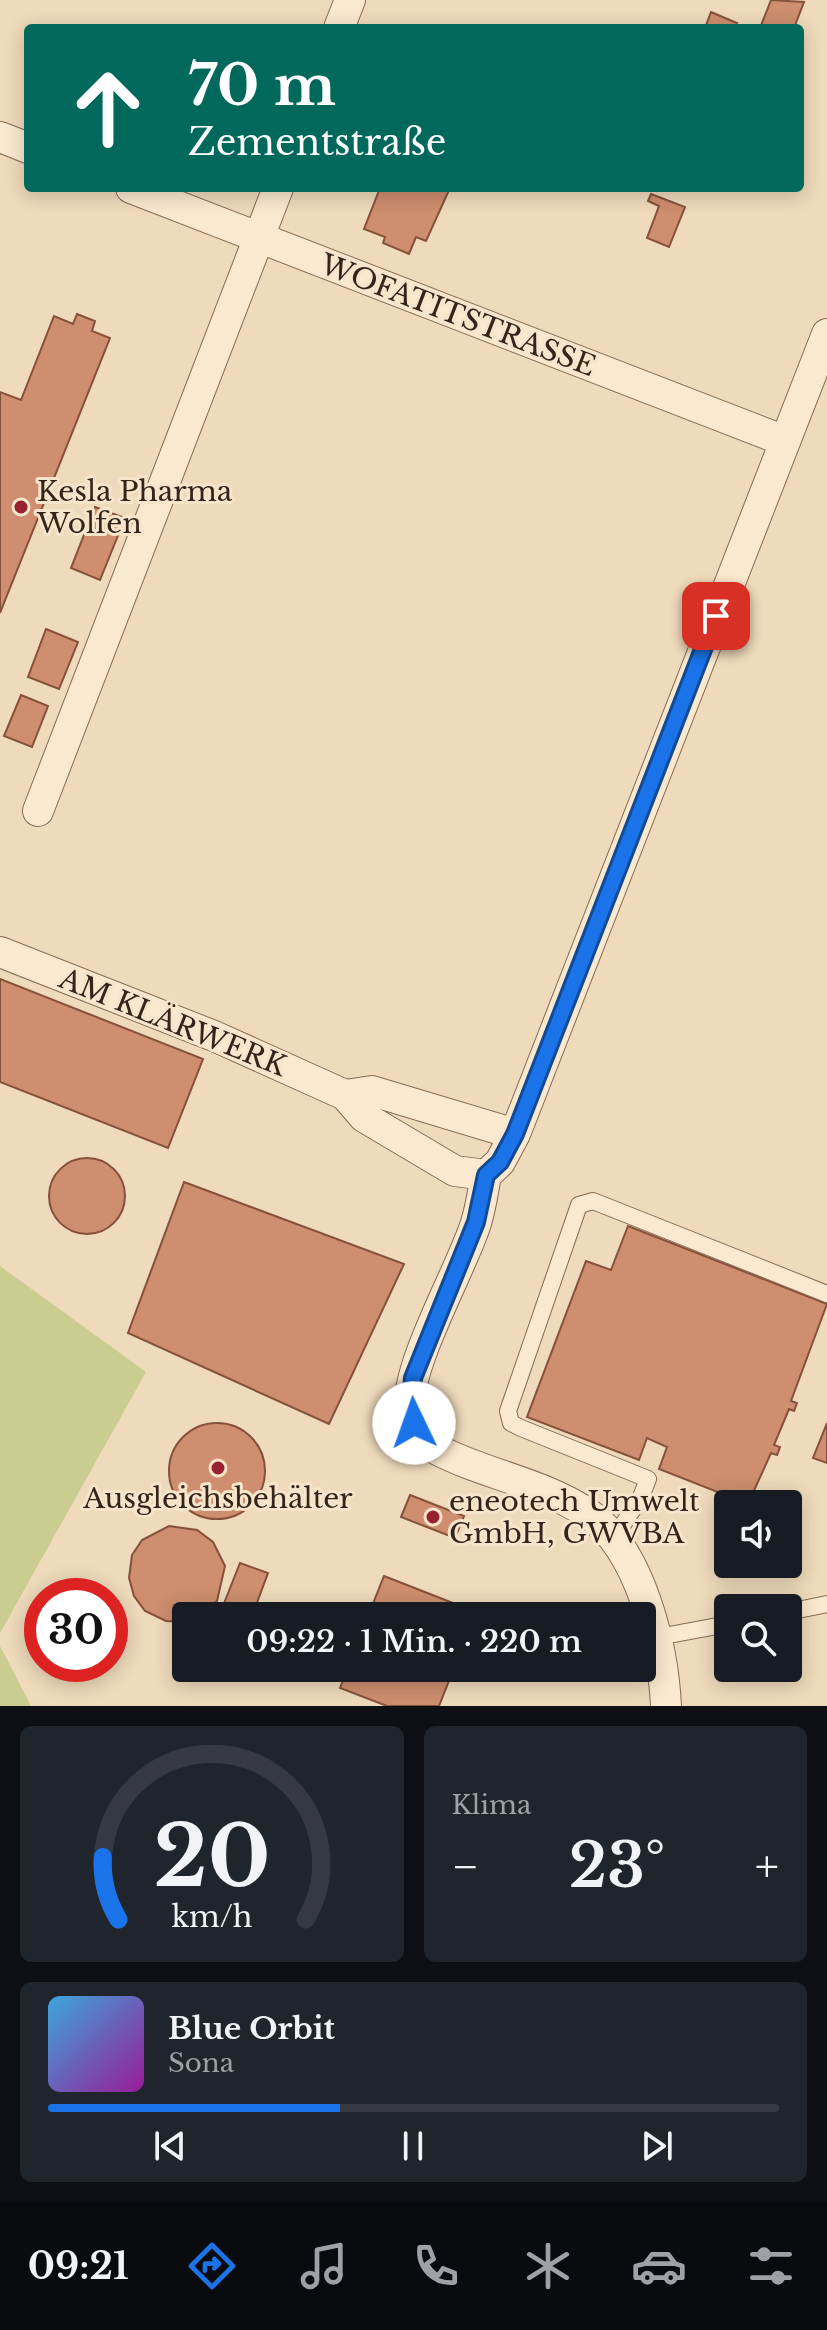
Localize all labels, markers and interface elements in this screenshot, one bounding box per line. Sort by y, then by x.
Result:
text: 70 m [188,51,336,120]
icon: ahead [56,56,160,160]
text: Zementstraße [188,120,446,165]
street label: WOFATITSTRASSE [314,246,600,384]
place label: Kesla Pharma Wolfen [36,474,233,541]
marker: Kesla Pharma Wolfen [12,498,30,516]
pin [682,582,750,650]
icon: arrive [694,594,738,638]
street label: AM KLÄRWERK [53,961,293,1084]
position arrow [372,1381,456,1465]
marker: Ausgleichsbehälter [209,1459,227,1477]
place label: Ausgleichsbehälter [82,1481,353,1516]
place label: eneotech Umwelt GmbH, GWVBA [449,1484,700,1551]
map controls [714,1490,802,1682]
button: sound [714,1490,802,1578]
marker: eneotech Umwelt GmbH, GWVBA [424,1508,442,1526]
speed limit sign: 30 [24,1578,128,1682]
button: search [714,1594,802,1682]
text: 09:22 · 1 Min. · 220 m [246,1623,582,1660]
text: Klima [452,1789,531,1821]
text: 20 [153,1805,270,1908]
text: 23° [569,1829,665,1903]
text: − [452,1839,479,1894]
text: + [755,1839,779,1894]
text: km/h [171,1899,252,1935]
text: Blue Orbit [168,2010,335,2047]
text: Sona [168,2047,234,2079]
icon: previous [148,2124,192,2168]
icon: pause [391,2124,435,2168]
icon: next [635,2124,679,2168]
icon: directions [184,2238,240,2294]
icon: music [296,2238,352,2294]
icon: phone [408,2238,464,2294]
icon: climate [520,2238,576,2294]
icon: car [631,2238,687,2294]
icon: filters [743,2238,799,2294]
text: 09:21 [28,2244,129,2289]

